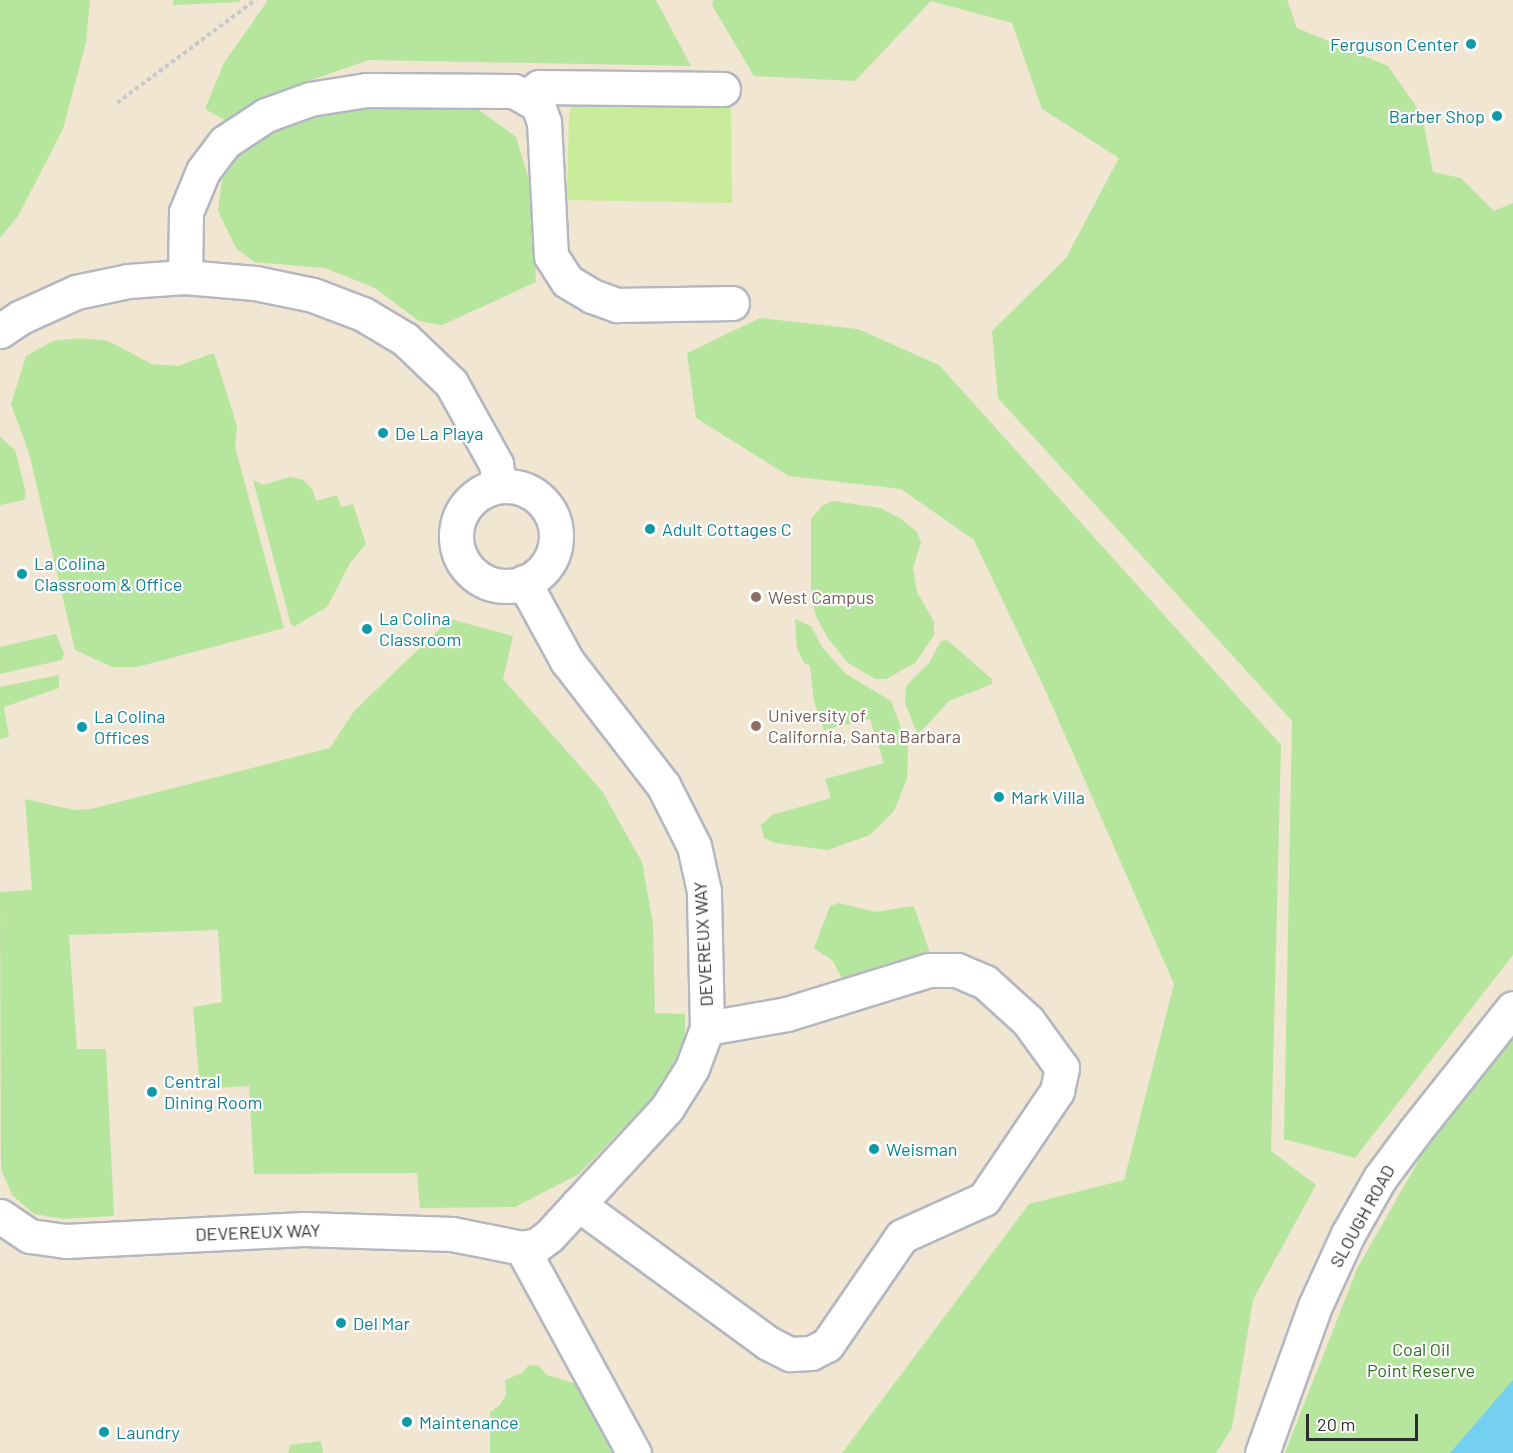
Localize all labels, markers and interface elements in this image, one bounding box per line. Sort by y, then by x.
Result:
place label: Ferguson Center [1330,33,1459,55]
marker: Ferguson Center [1464,37,1478,51]
place label: Barber Shop [1389,105,1485,127]
marker: Barber Shop [1490,109,1504,123]
place label: De La Playa [395,422,484,444]
marker: De La Playa [376,426,390,440]
place label: Adult Cottages C [662,518,792,540]
marker: Adult Cottages C [643,522,657,536]
place label: La Colina Classroom & Office [34,553,182,596]
marker: La Colina Classroom & Office [15,567,29,581]
place label: West Campus [768,586,874,608]
marker: West Campus [749,590,763,604]
place label: La Colina Classroom [379,608,461,650]
marker: La Colina Classroom [360,622,374,636]
place label: University of California, Santa Barbara [768,705,961,748]
place label: La Colina Offices [94,706,165,748]
marker: University of California, Santa Barbara [749,719,763,733]
marker: La Colina Offices [75,720,89,734]
place label: Mark Villa [1011,786,1085,808]
marker: Mark Villa [992,790,1006,804]
street label: DEVEREUX WAY [689,881,717,1007]
place label: Central Dining Room [164,1071,262,1114]
marker: Central Dining Room [145,1085,159,1099]
place label: Weisman [886,1138,958,1160]
marker: Weisman [867,1142,881,1156]
street label: SLOUGH ROAD [1325,1161,1399,1271]
street label: DEVEREUX WAY [195,1219,321,1245]
place label: Del Mar [353,1312,410,1334]
marker: Del Mar [334,1316,348,1330]
park label: Coal Oil Point Reserve [1367,1339,1475,1382]
scale bar [1309,1402,1422,1440]
place label: Maintenance [419,1411,519,1433]
text: 20 m [1317,1413,1355,1435]
marker: Maintenance [400,1415,414,1429]
place label: Laundry [116,1421,180,1443]
marker: Laundry [97,1425,111,1439]

